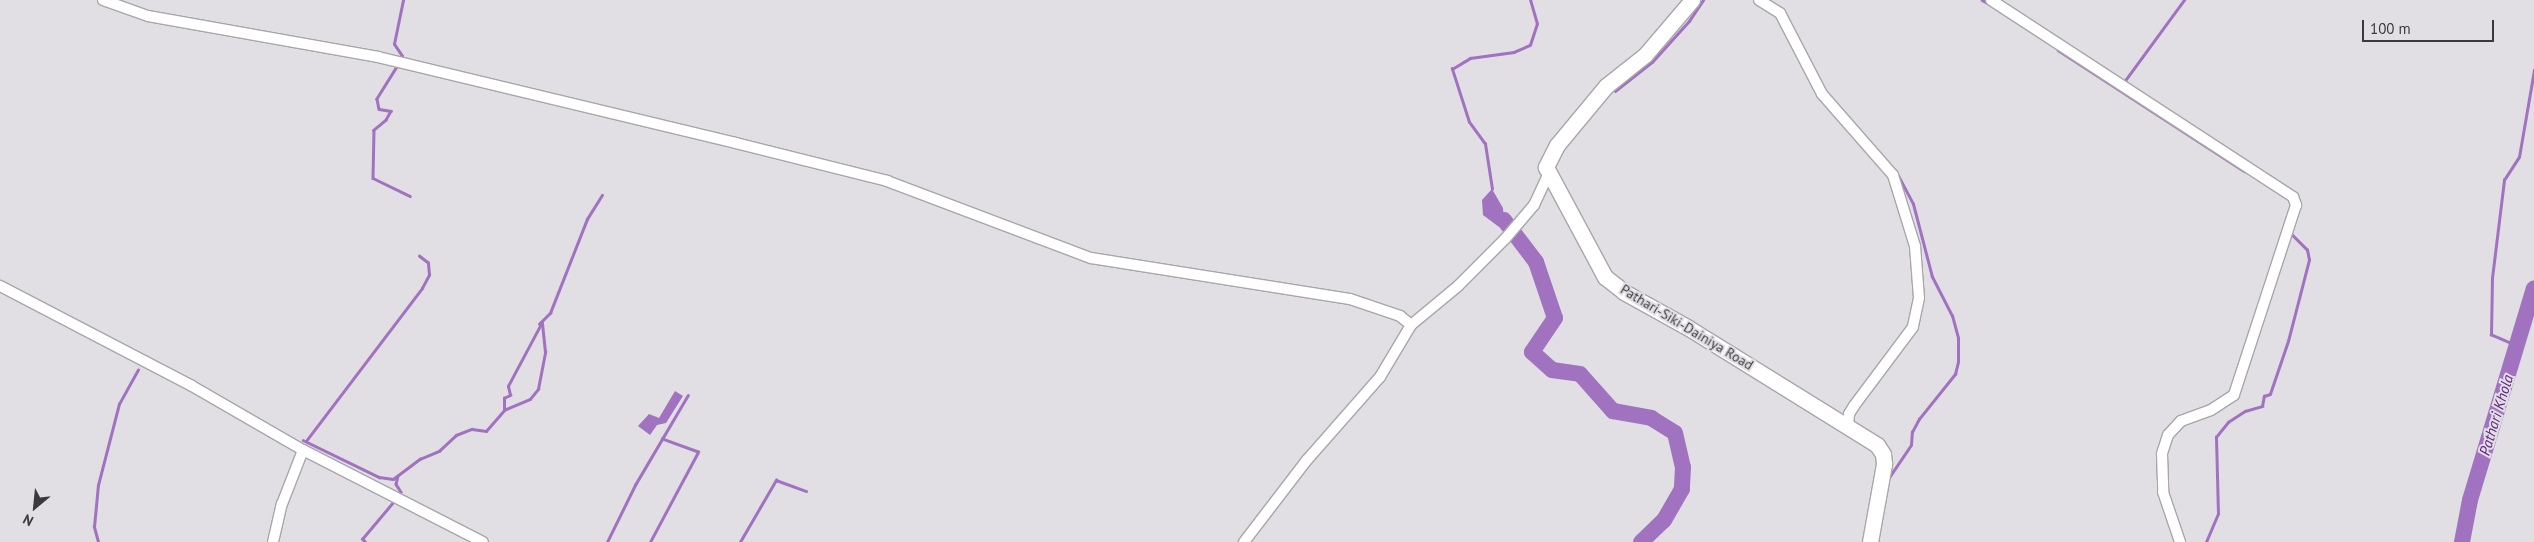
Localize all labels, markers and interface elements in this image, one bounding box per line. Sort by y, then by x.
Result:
scale bar [2364,10,2496,42]
text: 100 m [2370,19,2411,38]
street label: Pathari-Siki-Dainiya Road [1618,281,1756,373]
water label: Pathari Khola [2475,372,2517,458]
north arrow [10,482,60,532]
text: N [20,510,36,530]

